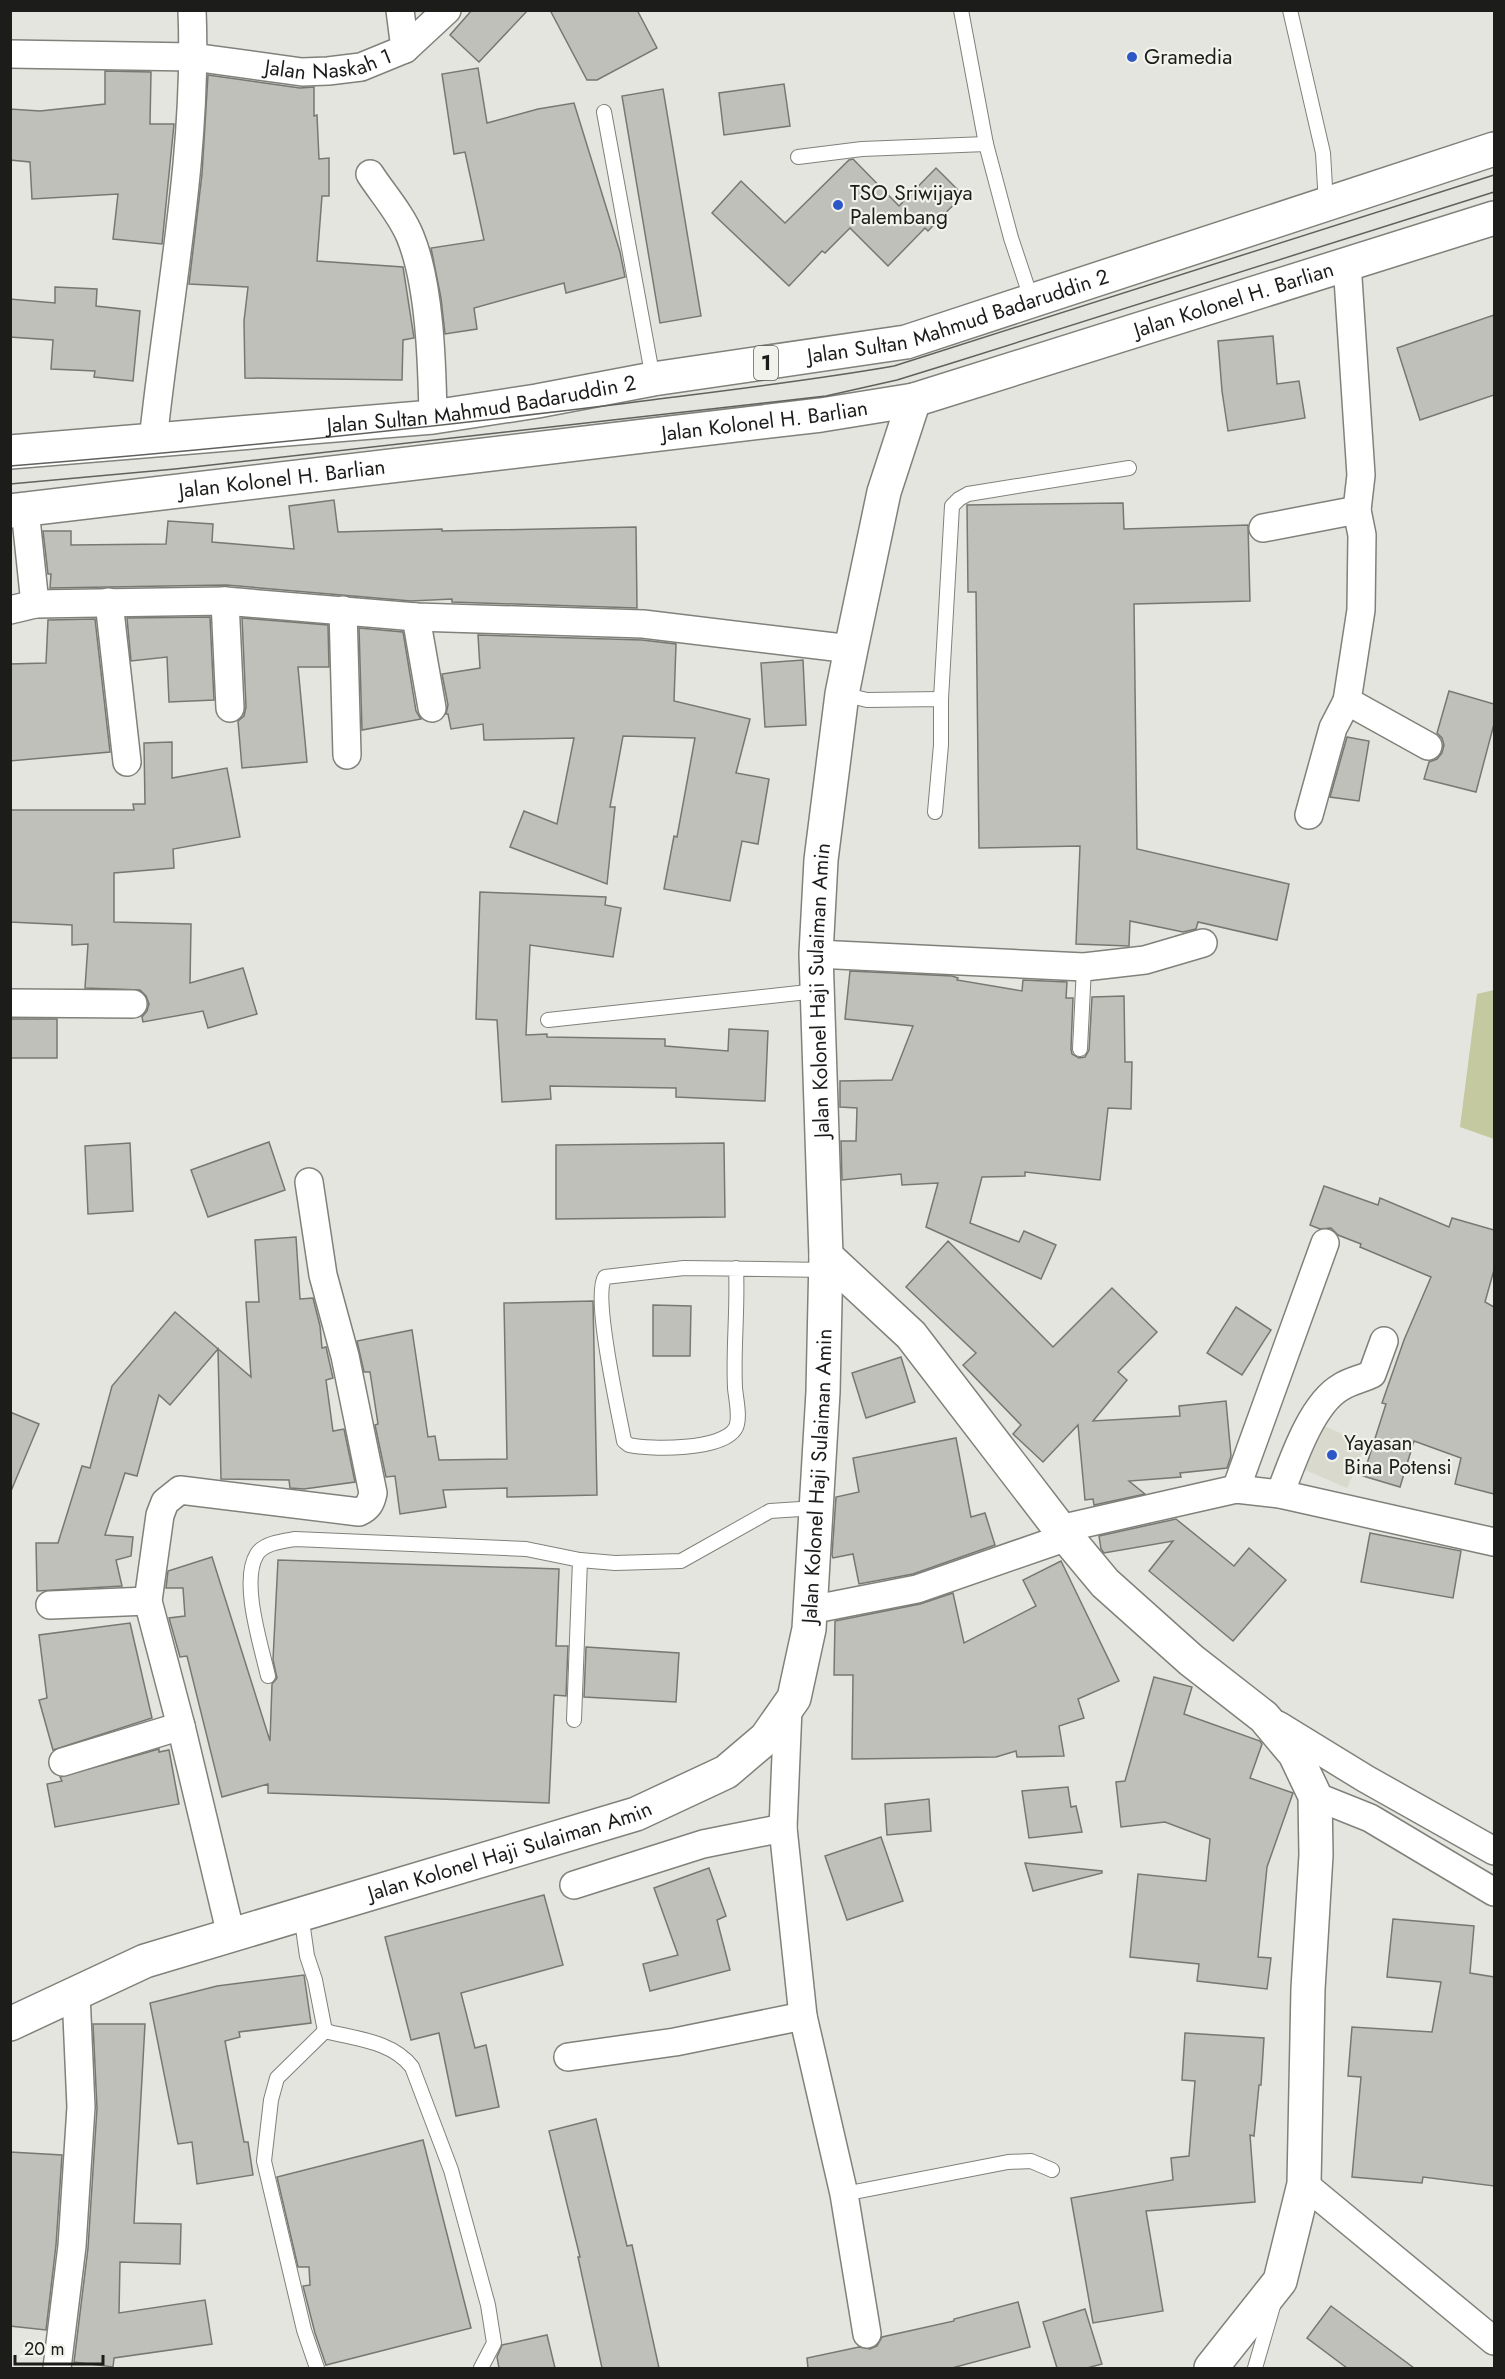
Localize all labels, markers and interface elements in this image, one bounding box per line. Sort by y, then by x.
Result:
street label: Jalan Naskah 1 [260,41,396,87]
place label: Gramedia [1144,42,1232,72]
marker: Gramedia [1125,50,1139,64]
place label: TSO Sriwijaya Palembang [850,178,973,232]
marker: TSO Sriwijaya Palembang [831,198,845,212]
street label: Jalan Kolonel H. Barlian [1127,254,1337,346]
street label: Jalan Sultan Mahmud Badaruddin 2 [802,261,1113,372]
road number: 1 [754,346,778,380]
street label: Jalan Sultan Mahmud Badaruddin 2 [323,368,638,441]
street label: Jalan Kolonel H. Barlian [657,393,870,449]
street label: Jalan Kolonel H. Barlian [174,452,387,506]
street label: Jalan Kolonel Haji Sulaiman Amin [801,841,838,1141]
street label: Jalan Kolonel Haji Sulaiman Amin [794,1328,839,1627]
place label: Yayasan Bina Potensi [1344,1428,1452,1482]
marker: Yayasan Bina Potensi [1325,1448,1339,1462]
street label: Jalan Kolonel Haji Sulaiman Amin [361,1794,657,1909]
scale bar [15,2328,104,2366]
text: 20 m [24,2336,64,2362]

